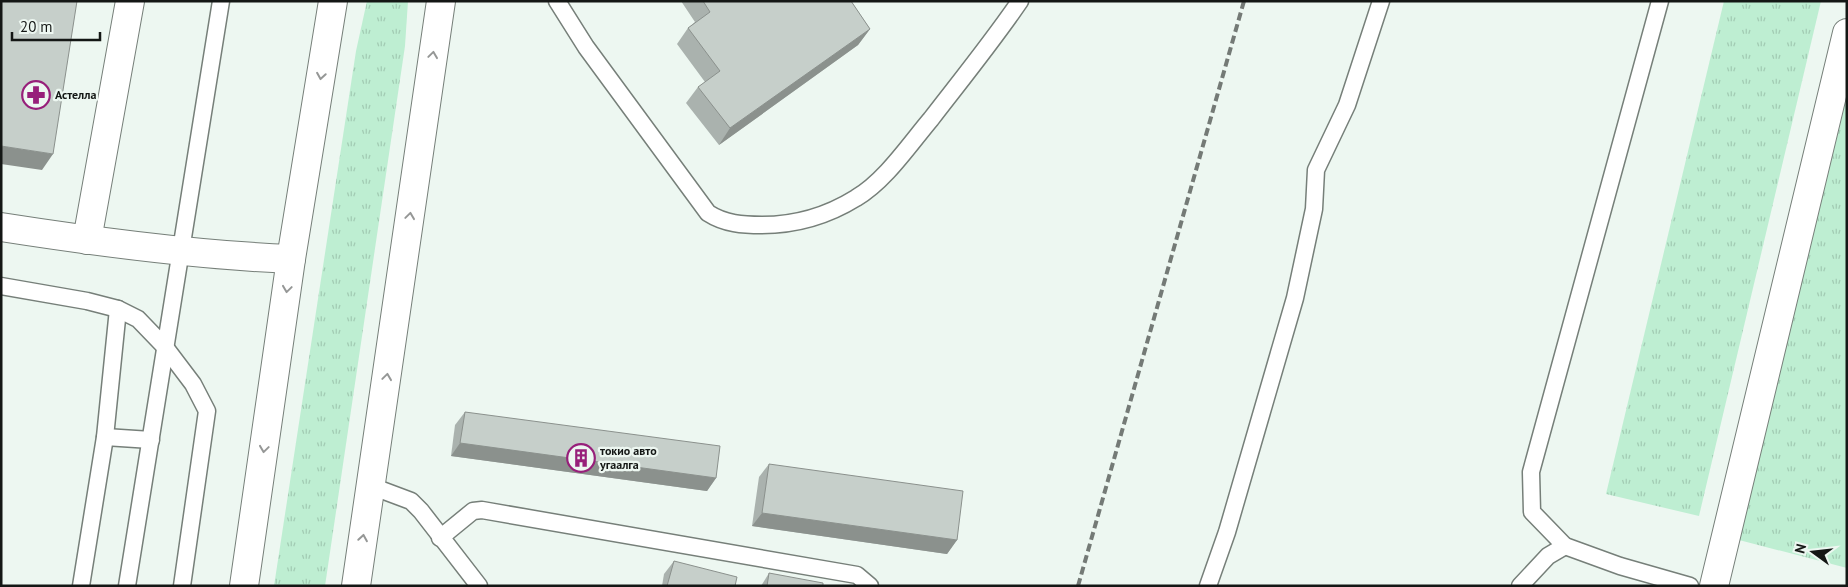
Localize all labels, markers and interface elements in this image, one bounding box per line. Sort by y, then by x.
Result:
scale bar [12,10,100,42]
text: 20 m [20,17,53,36]
one-way arrow [427,51,438,59]
one-way arrow [316,73,327,81]
pharmacy icon: Астелла [21,80,51,110]
place label: Астелла [55,87,96,102]
one-way arrow [404,212,415,220]
one-way arrow [282,285,293,293]
one-way arrow [381,372,391,381]
building icon: токио авто угаалга [566,443,596,473]
place label: токио авто угаалга [599,443,657,472]
one-way arrow [259,445,269,454]
north arrow [1788,527,1838,577]
one-way arrow [357,533,368,541]
text: N [1791,542,1810,555]

